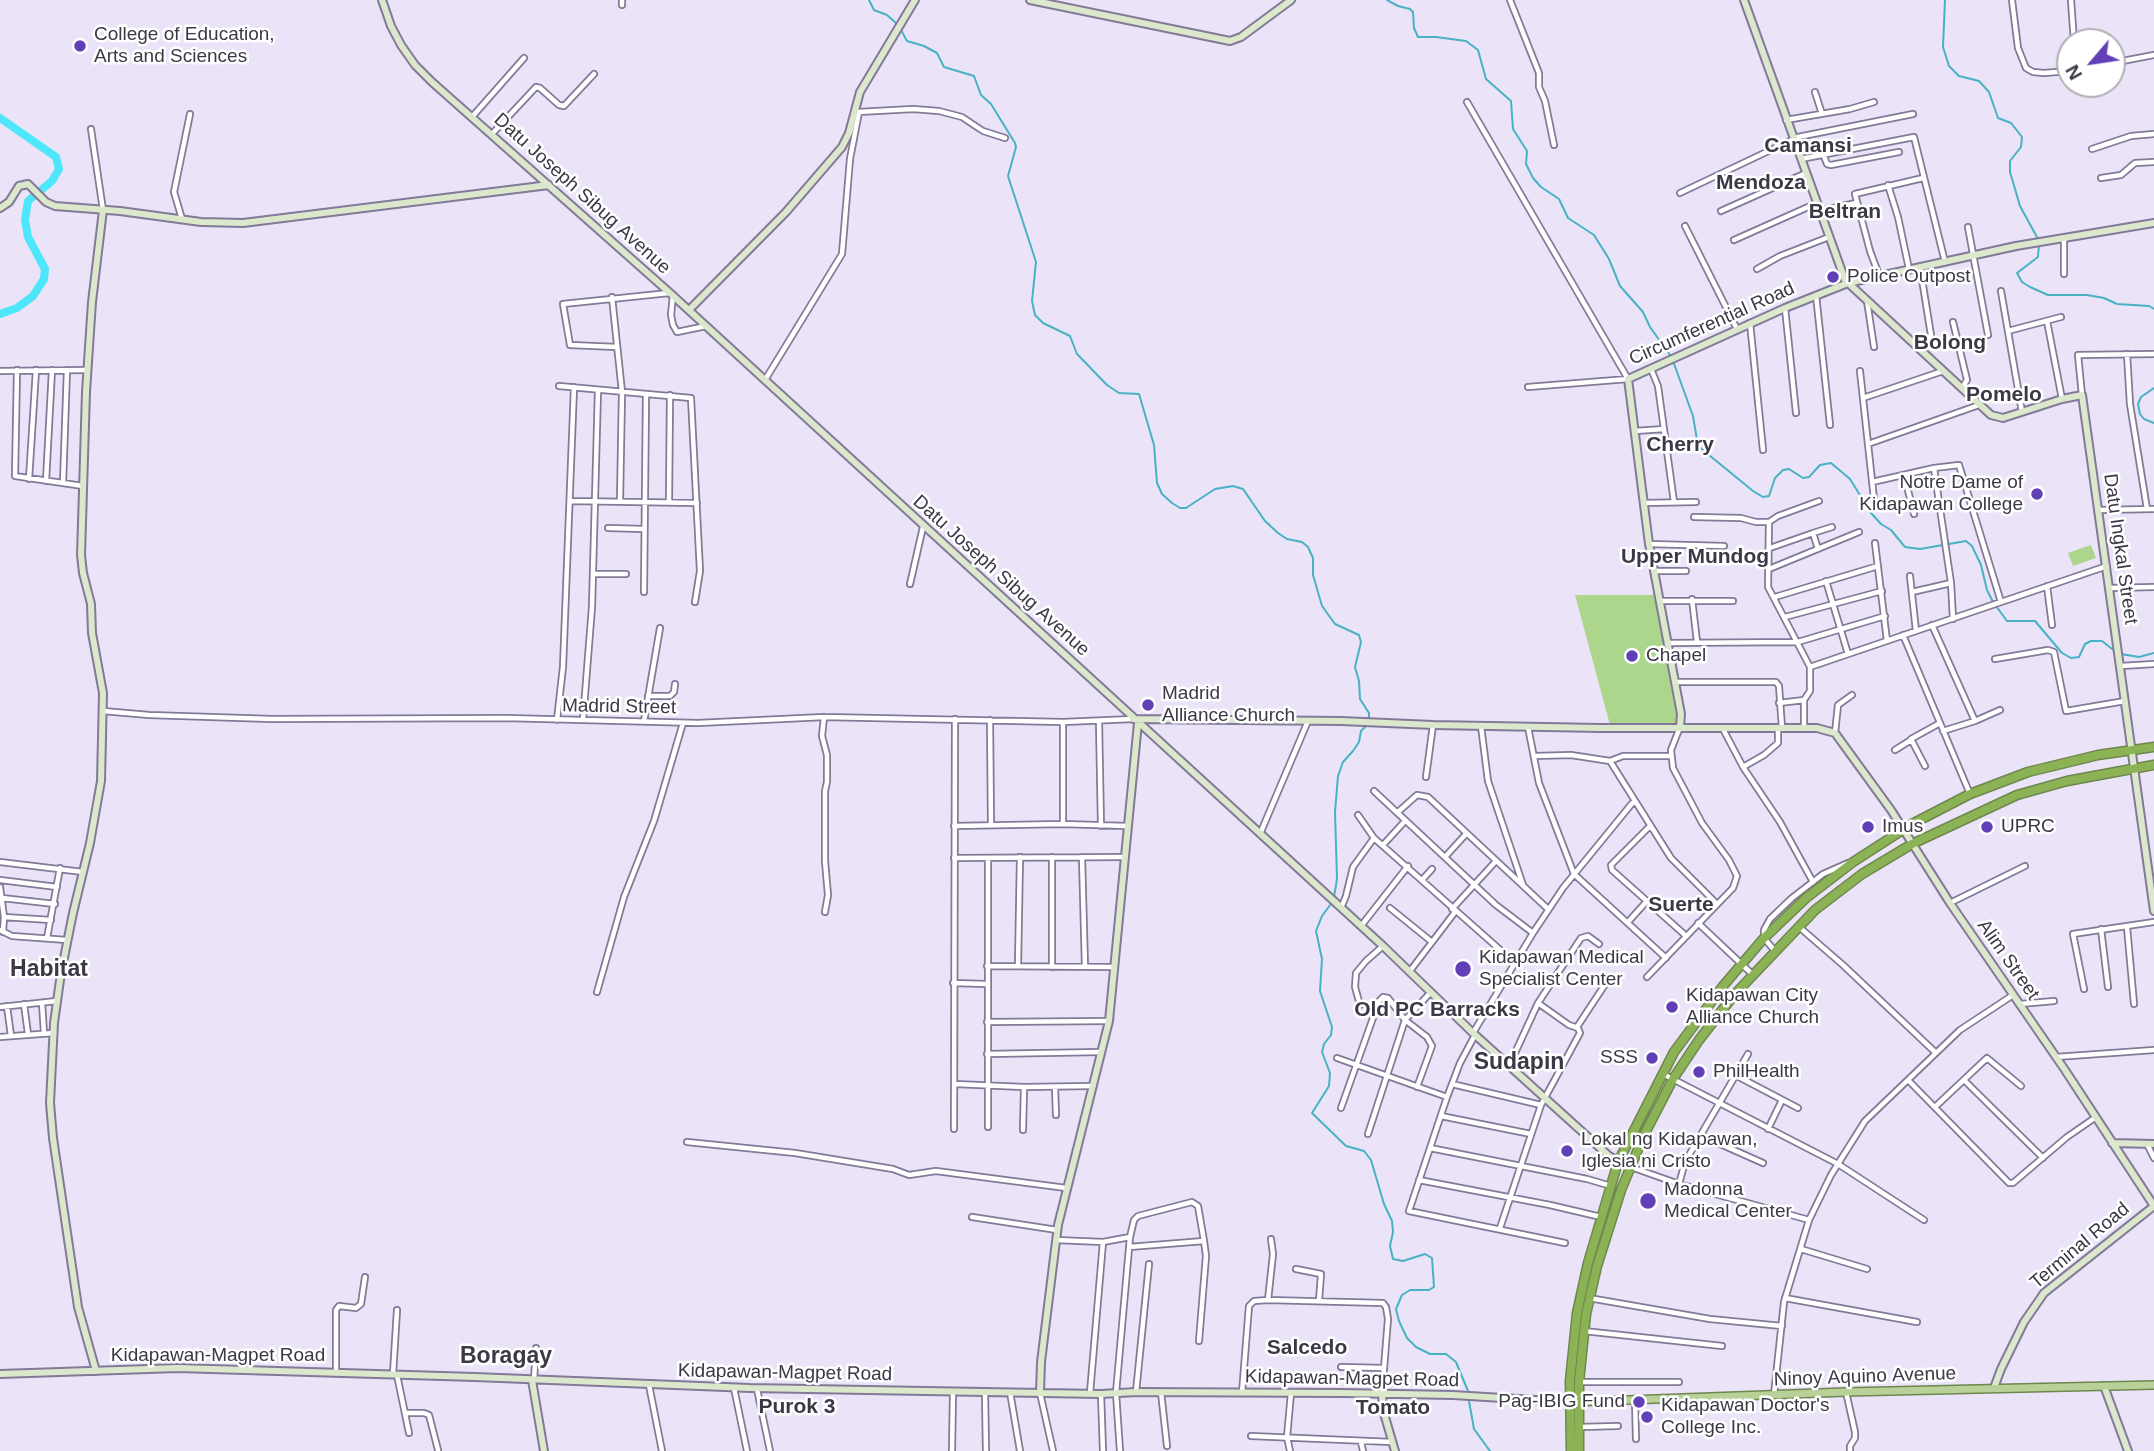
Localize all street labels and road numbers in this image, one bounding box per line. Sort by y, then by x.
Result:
street label: Datu Joseph Sibug Avenue [489,109,675,279]
street label: Circumferential Road [1626,277,1798,371]
street label: Datu Ingkal Street [2098,472,2142,626]
street label: Datu Joseph Sibug Avenue [908,491,1094,661]
street label: Madrid Street [562,695,676,719]
street label: Alim Street [1972,915,2044,1005]
street label: Terminal Road [2026,1198,2134,1294]
street label: Kidapawan-Magpet Road [111,1345,325,1367]
street label: Kidapawan-Magpet Road [678,1360,892,1386]
street label: Ninoy Aquino Avenue [1773,1362,1957,1392]
street label: Kidapawan-Magpet Road [1245,1366,1459,1392]

